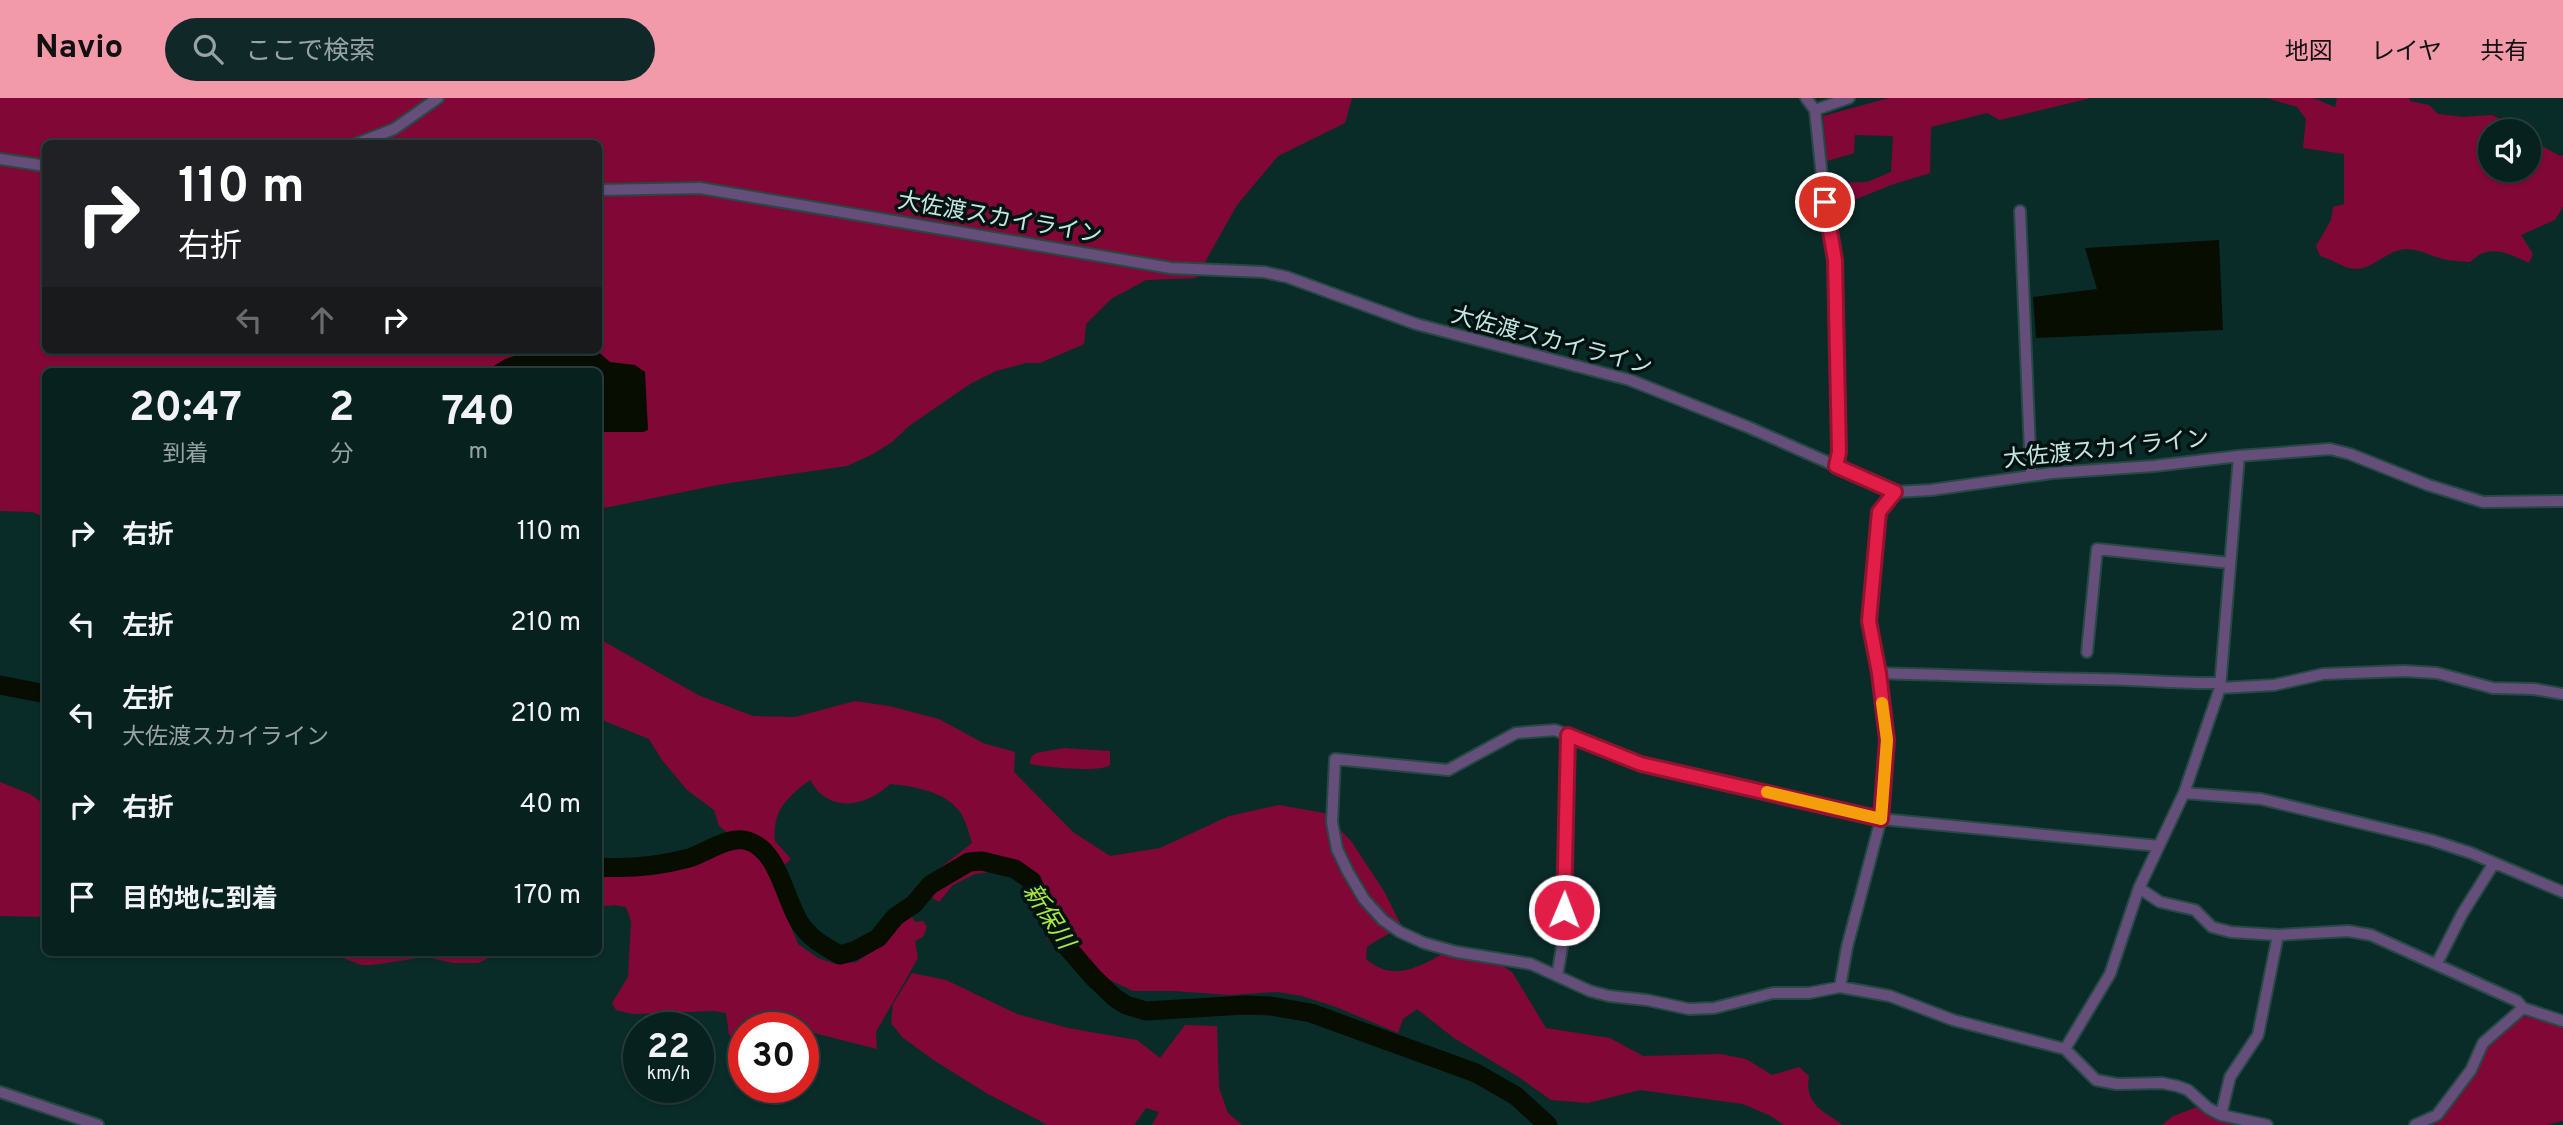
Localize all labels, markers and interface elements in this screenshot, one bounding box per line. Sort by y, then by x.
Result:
search box [165,18,655,81]
text: Navio [35,28,123,70]
icon: search [189,30,227,68]
text: ここで検索 [245,36,375,69]
text: 地図 [2285,38,2333,68]
text: レイヤ [2371,38,2442,68]
text: 共有 [2480,38,2528,68]
map controls [2478,119,2541,182]
button: sound [2478,119,2541,182]
text: 110 m [178,158,305,220]
icon: right [63,168,154,259]
pin [1795,172,1855,232]
icon: arrive [1806,183,1844,221]
street label: 大佐渡スカイライン [895,187,1104,252]
text: 右折 [178,228,242,268]
icon: left [230,301,268,339]
icon: ahead [303,301,341,339]
icon: right [376,301,414,339]
street label: 大佐渡スカイライン [1448,302,1655,383]
text: 20:47 [129,383,242,436]
text: 2 [329,383,355,436]
text: 740 [441,387,515,440]
street label: 大佐渡スカイライン [2002,425,2211,476]
text: m [469,438,488,467]
text: 到着 [162,441,208,470]
text: 分 [330,441,353,470]
icon: right [63,514,101,552]
text: 110 m [517,516,581,549]
text: 右折 [122,520,174,553]
icon: left [63,605,101,643]
text: 210 m [511,607,581,640]
text: 左折 [122,611,174,644]
text: 左折 [122,684,174,717]
icon: left [63,696,101,734]
text: 210 m [511,698,581,731]
text: 大佐渡スカイライン [122,724,329,753]
icon: right [63,787,101,825]
text: 40 m [520,789,581,822]
text: 右折 [122,793,174,826]
position arrow [1527,873,1601,947]
icon: arrive [63,878,101,916]
water label: 新保川 [1015,879,1081,958]
text: 170 m [514,880,581,913]
text: 目的地に到着 [122,884,278,917]
speed limit sign: 30 [728,1012,819,1103]
text: 22 [647,1026,690,1070]
text: km/h [647,1063,690,1086]

